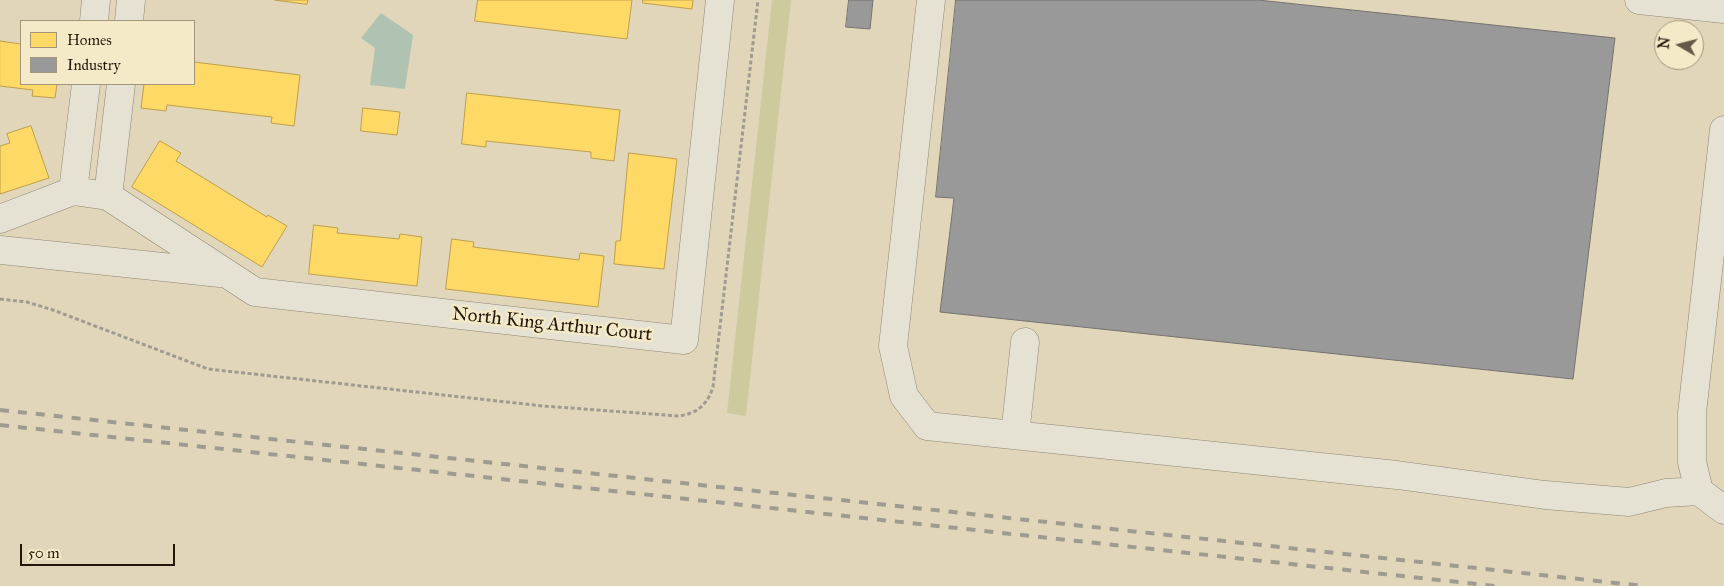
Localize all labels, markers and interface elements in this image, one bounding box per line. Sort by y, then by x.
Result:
legend [20,20,195,85]
north arrow [1654,20,1704,70]
text: Homes [67,31,112,49]
text: N [1655,36,1674,50]
text: Industry [67,56,121,74]
street label: North King Arthur Court [451,303,653,347]
scale bar [22,534,178,566]
text: 50 m [28,544,60,562]

